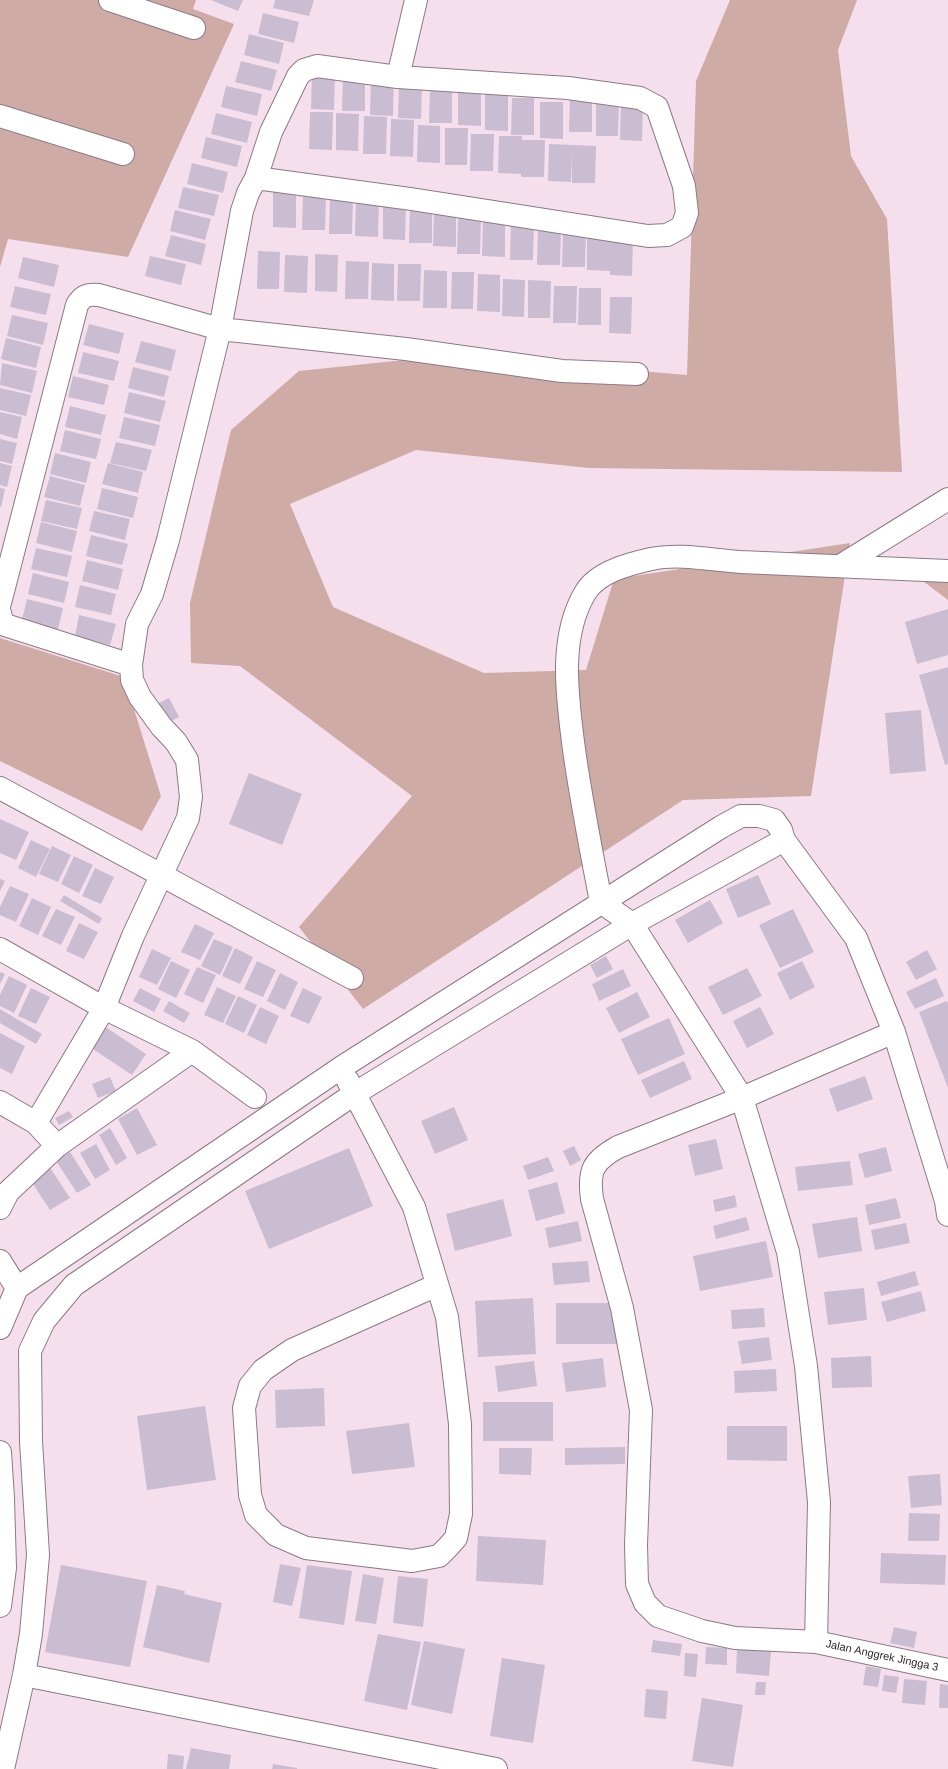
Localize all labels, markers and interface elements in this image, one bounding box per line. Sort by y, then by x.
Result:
street label: Jalan Anggrek Jingga 3 [824,1638,940,1674]

